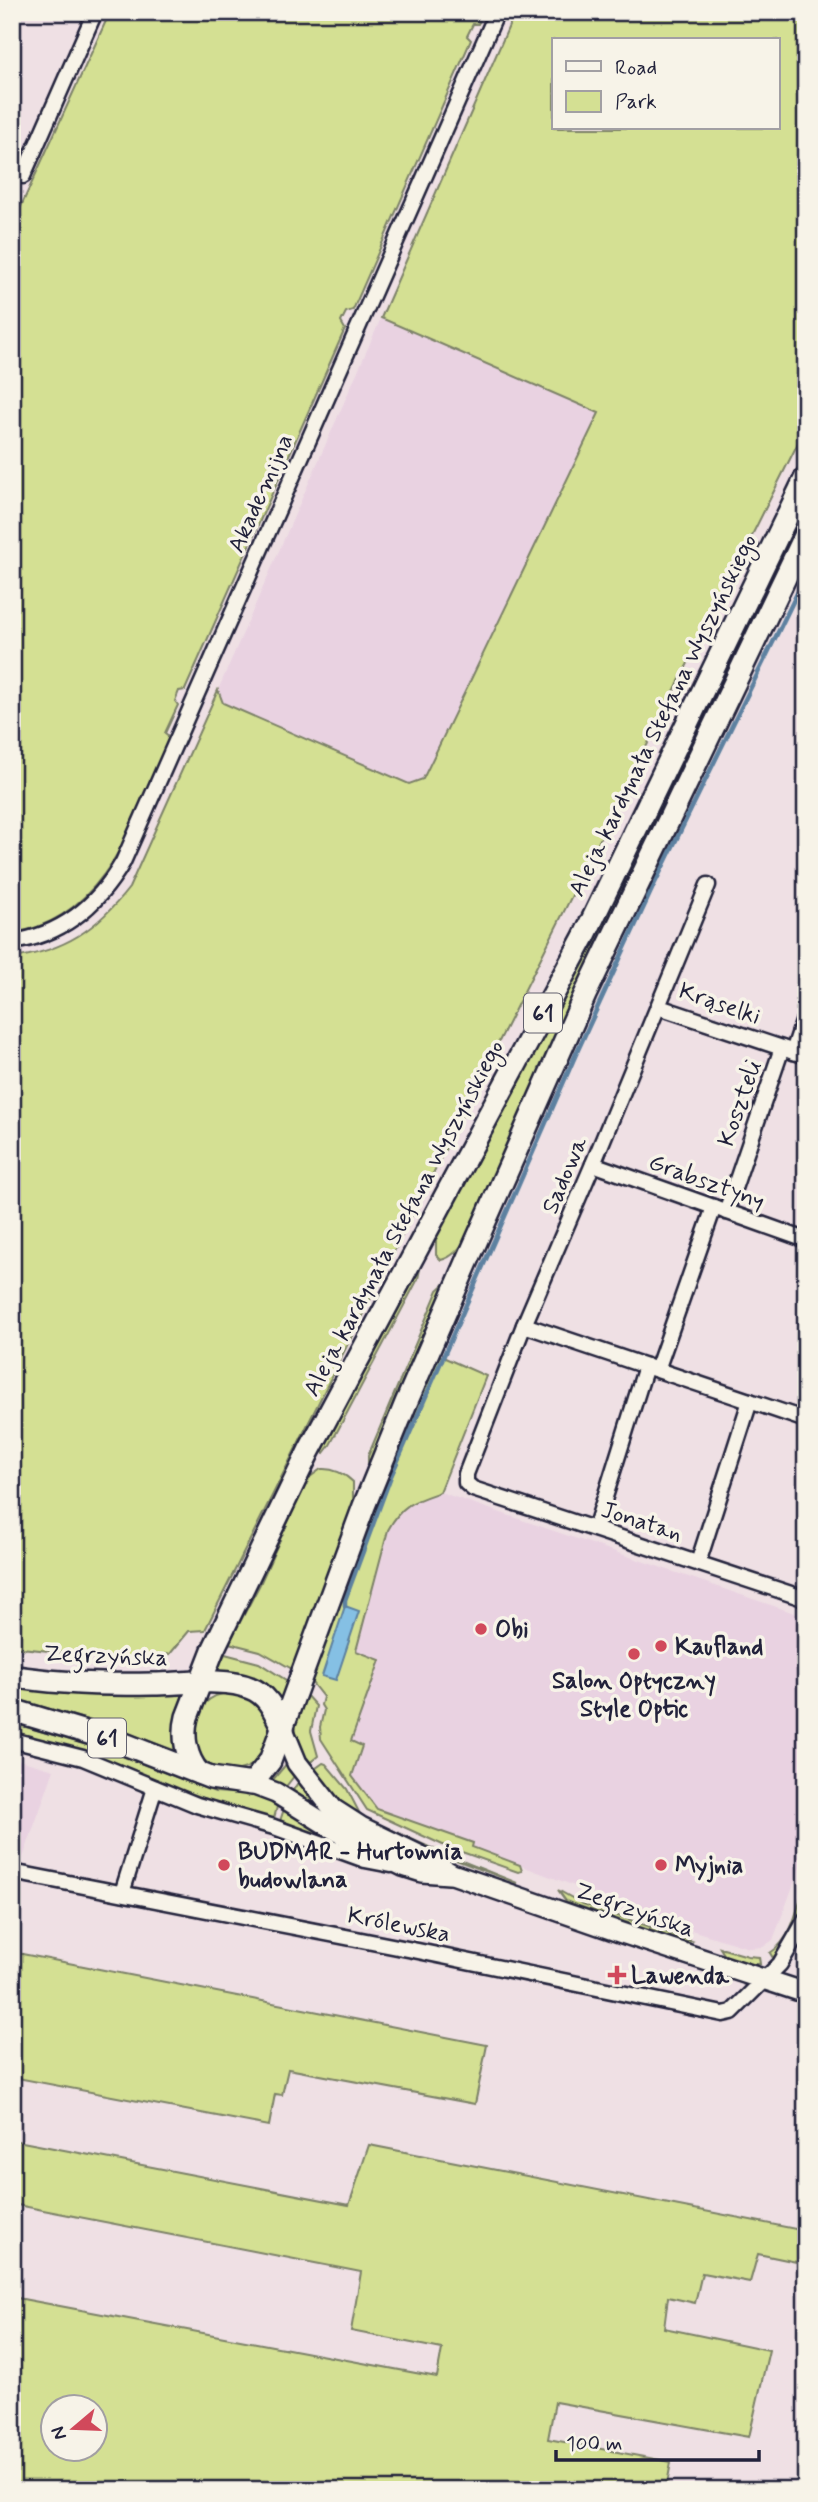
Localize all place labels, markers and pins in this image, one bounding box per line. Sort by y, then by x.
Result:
place label: Obi [495,1615,529,1646]
marker: Obi [473,1621,489,1637]
place label: Kaufland [675,1632,763,1663]
marker: Kaufland [653,1638,669,1654]
marker: Salon Optyczny Style Optic [626,1646,642,1662]
place label: Salon Optyczny Style Optic [552,1666,716,1725]
place label: BUDMAR - Hurtownia budowlana [238,1837,463,1896]
place label: Myjnia [675,1851,744,1883]
marker: BUDMAR - Hurtownia budowlana [216,1857,232,1873]
marker: Myjnia [653,1857,669,1873]
place label: Lawenda [631,1961,729,1992]
marker: Lawenda [609,1967,625,1983]

